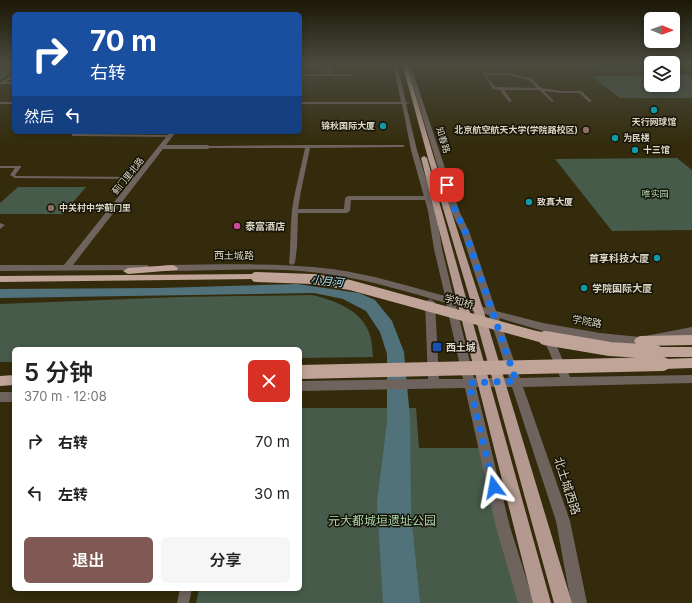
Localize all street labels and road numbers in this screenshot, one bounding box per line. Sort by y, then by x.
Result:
street label: 知春路 [434,125,453,154]
street label: 蓟门里北路 [109,155,146,197]
street label: 西土城路 [214,249,254,261]
street label: 学知桥 [443,291,475,311]
street label: 学院路 [571,312,603,330]
street label: 北土城西路 [551,455,584,517]

